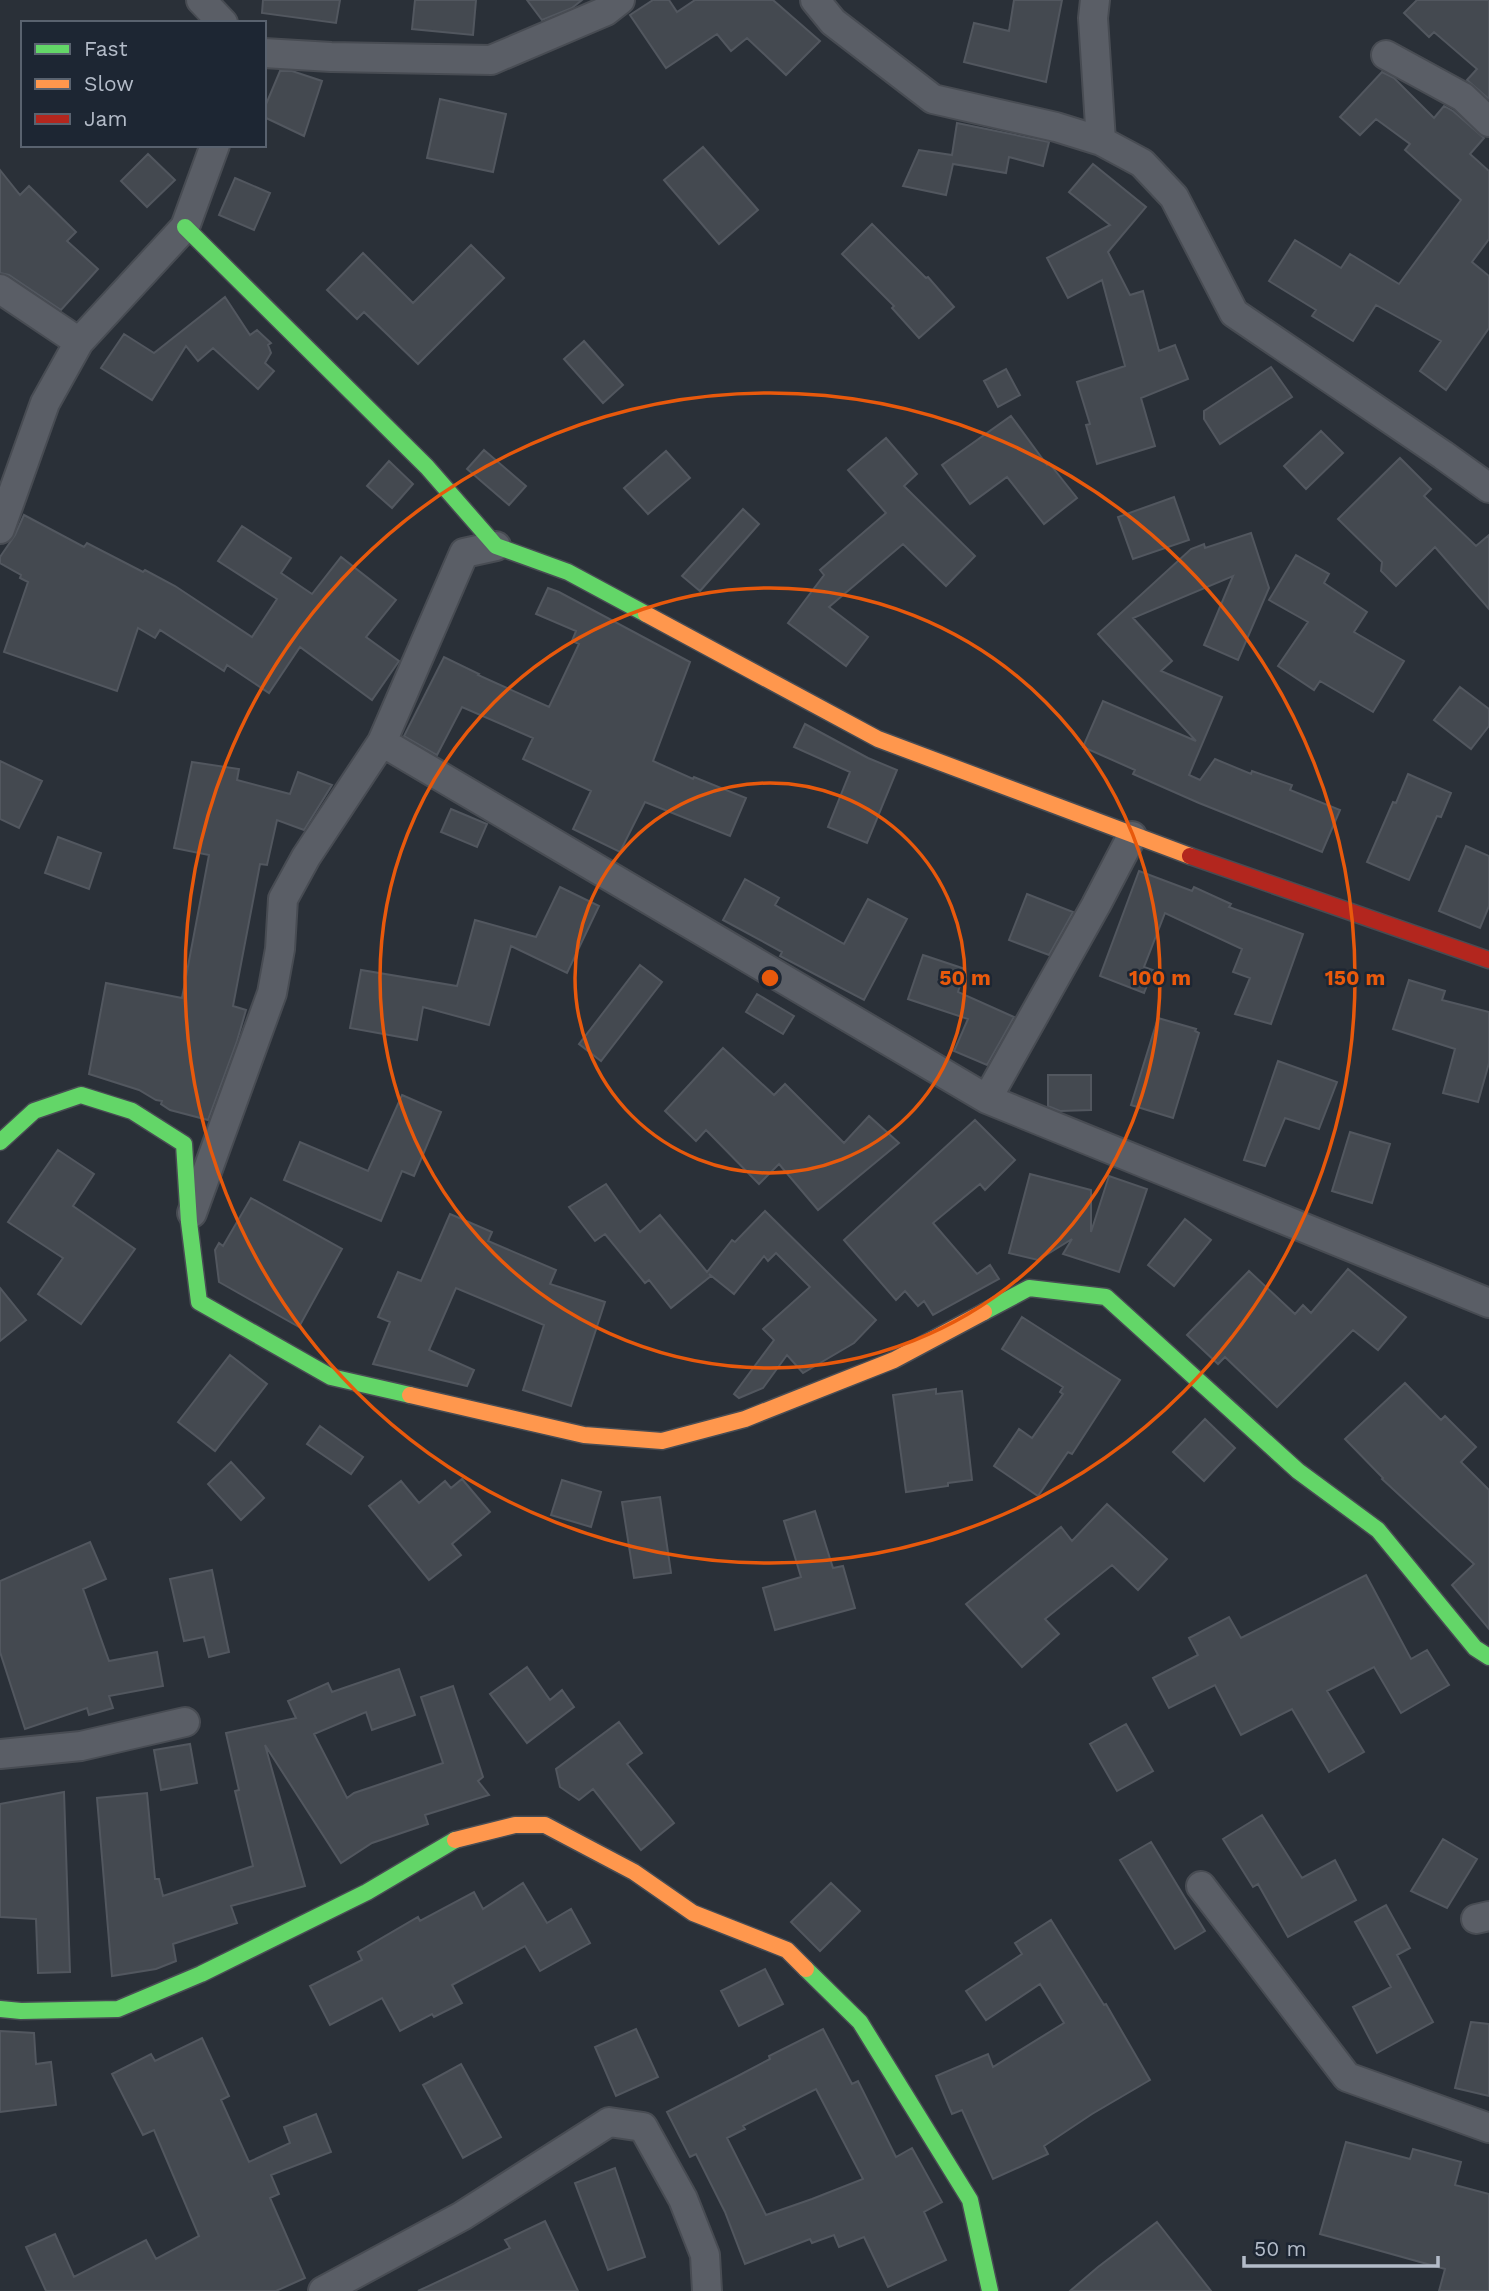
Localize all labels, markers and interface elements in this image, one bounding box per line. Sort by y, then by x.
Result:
legend [21,21,266,147]
text: Fast [84,36,128,61]
text: Slow [84,71,134,96]
text: Jam [84,106,127,131]
text: 50 m [939,965,991,990]
text: 100 m [1129,965,1191,990]
text: 150 m [1325,965,1385,990]
centre of rings [758,966,782,990]
scale bar [1244,2224,1438,2268]
text: 50 m [1254,2236,1306,2261]

